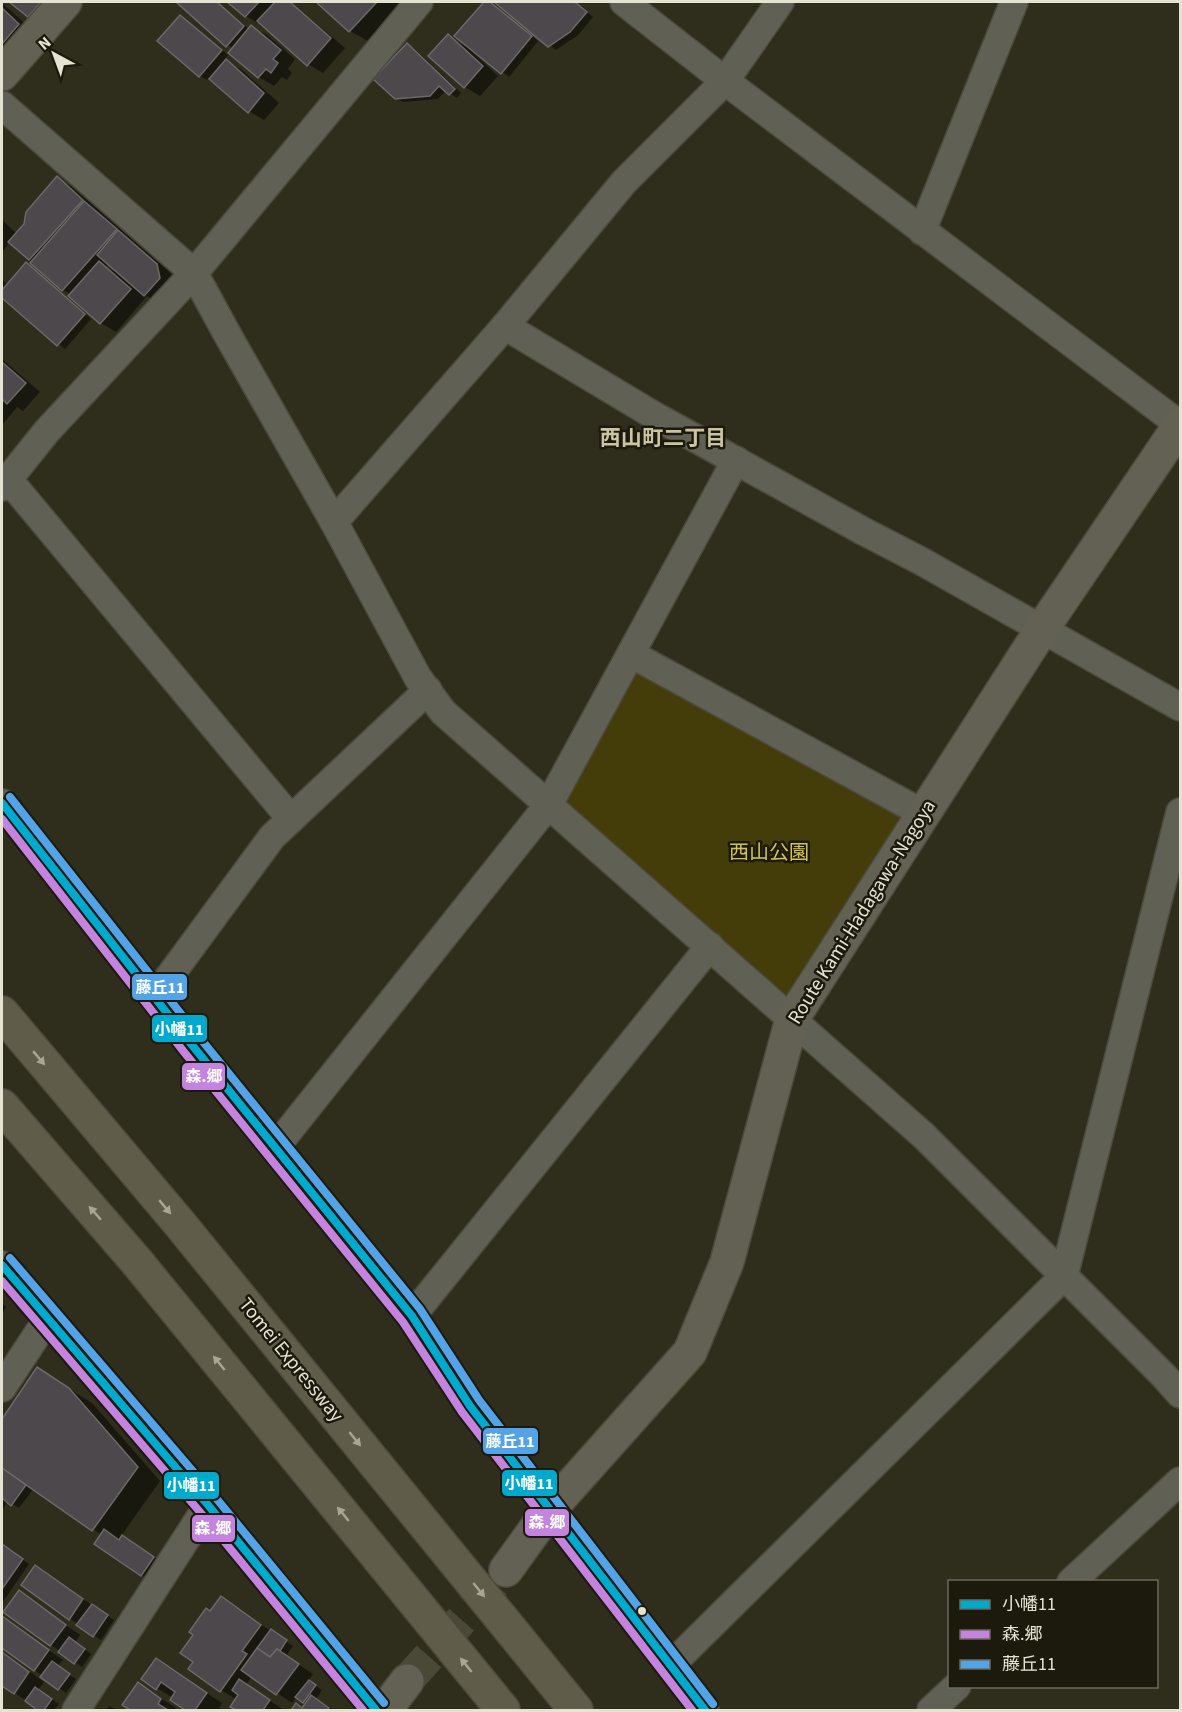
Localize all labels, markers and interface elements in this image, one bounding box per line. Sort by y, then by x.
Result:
north arrow [24,24,84,84]
text: N [34,32,56,55]
district label: 西山町二丁目 [600,423,726,453]
street label: Route Kami-Hadagawa-Nagoya [781,794,943,1030]
park label: 西山公園 [729,839,809,867]
line badge: 藤丘11 [131,973,188,1001]
text: 藤丘11 [136,977,184,999]
line badge: 小幡11 [151,1014,208,1043]
text: 小幡11 [155,1019,203,1041]
one-way arrow [33,1050,46,1066]
line badge: 森.郷 [181,1062,226,1091]
text: 森.郷 [186,1066,222,1088]
one-way arrow [158,1199,171,1214]
one-way arrow [89,1206,102,1221]
street label: Tomei Expressway [232,1292,350,1429]
one-way arrow [213,1355,226,1371]
line badge: 藤丘11 [482,1427,539,1455]
one-way arrow [349,1431,362,1447]
text: 藤丘11 [486,1431,534,1453]
line badge: 小幡11 [501,1469,558,1497]
line badge: 小幡11 [163,1471,220,1500]
text: 小幡11 [505,1473,553,1495]
text: 小幡11 [167,1475,215,1497]
one-way arrow [336,1506,349,1522]
line badge: 森.郷 [524,1508,570,1537]
text: 森.郷 [529,1512,565,1534]
line badge: 森.郷 [191,1514,236,1543]
text: 森.郷 [195,1518,231,1540]
legend [948,1580,1158,1688]
one-way arrow [472,1582,485,1598]
text: 小幡11 [1002,1592,1056,1617]
unlabelled marker [636,1605,648,1617]
text: 森.郷 [1002,1622,1042,1647]
text: 藤丘11 [1002,1652,1056,1677]
one-way arrow [460,1657,473,1673]

